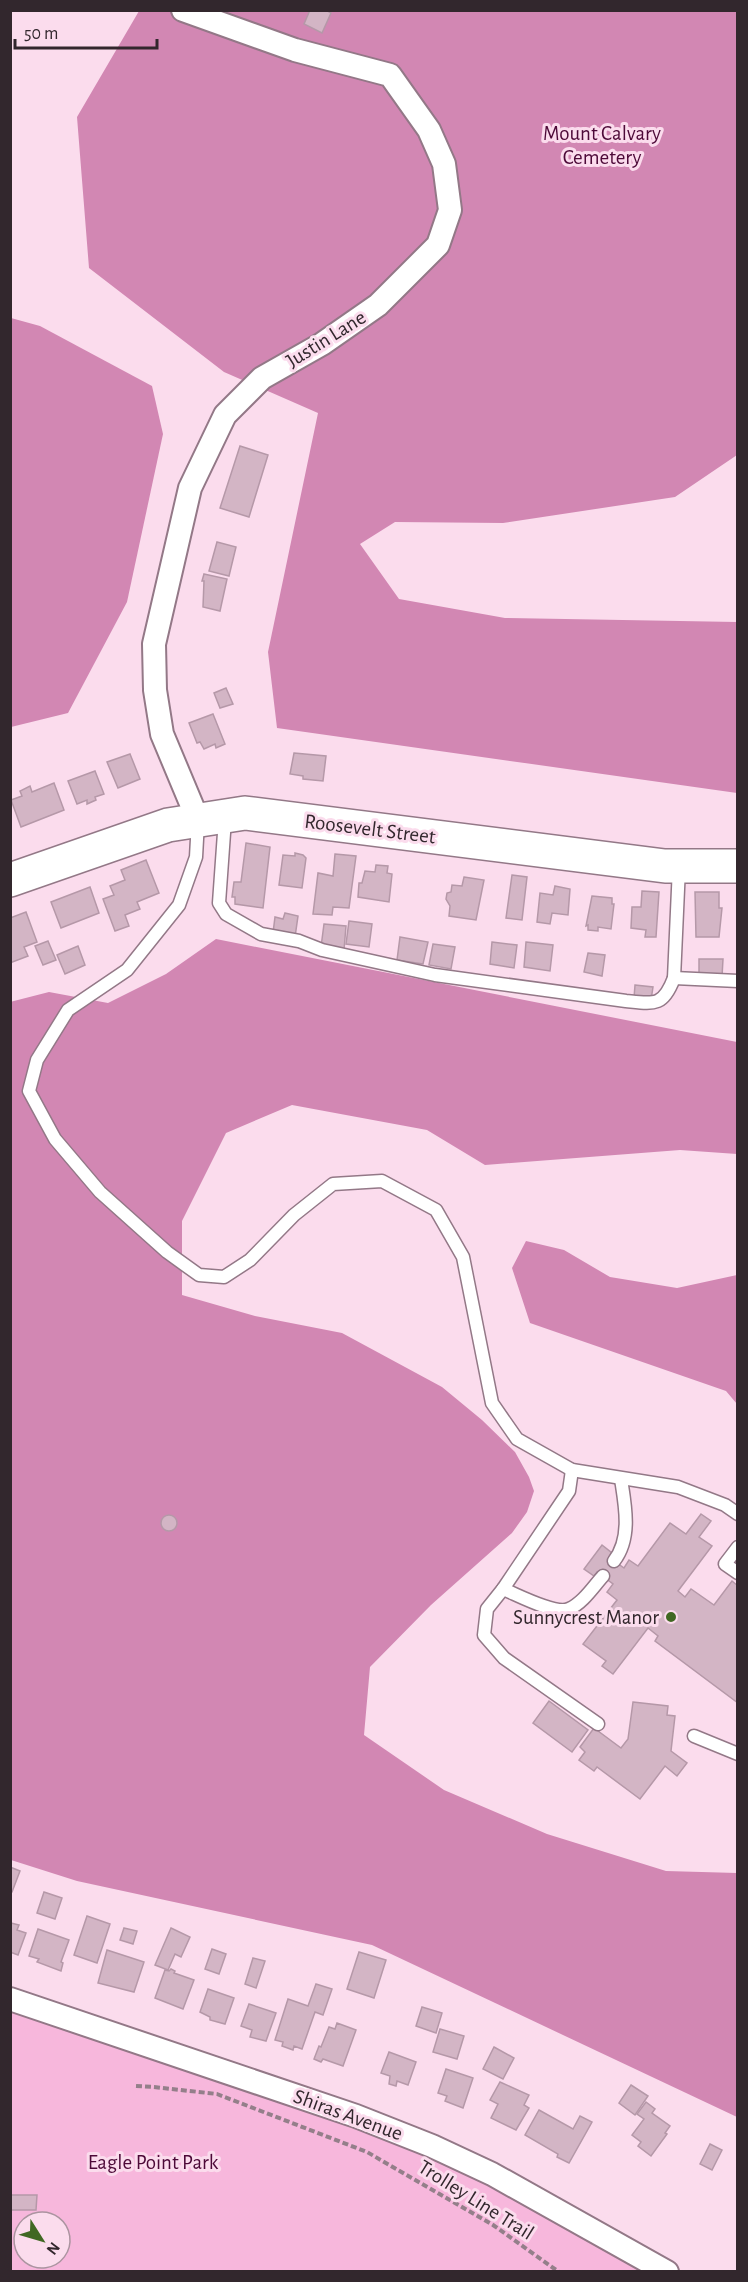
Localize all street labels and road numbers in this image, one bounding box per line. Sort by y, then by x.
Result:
street label: Justin Lane [282,306,370,372]
street label: Roosevelt Street [303,811,437,848]
street label: Shiras Avenue [291,2086,405,2144]
street label: Trolley Line Trail [415,2156,537,2244]

